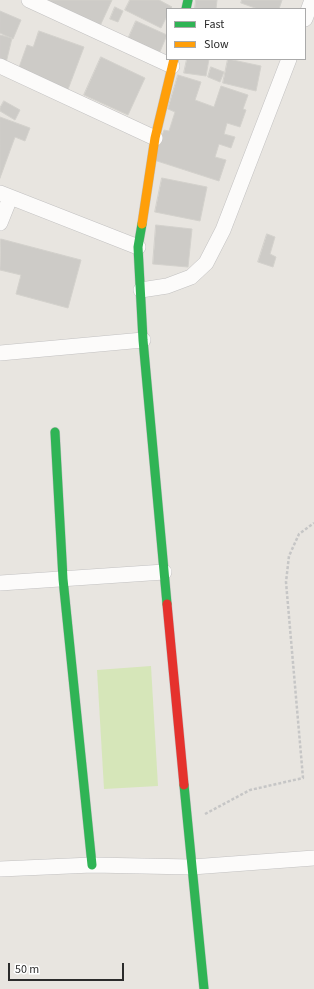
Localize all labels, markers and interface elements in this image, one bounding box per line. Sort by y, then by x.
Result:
legend [166,8,306,60]
text: Fast [204,16,224,33]
text: Slow [204,36,229,53]
scale bar [10,955,126,981]
text: 50 m [15,961,39,978]

